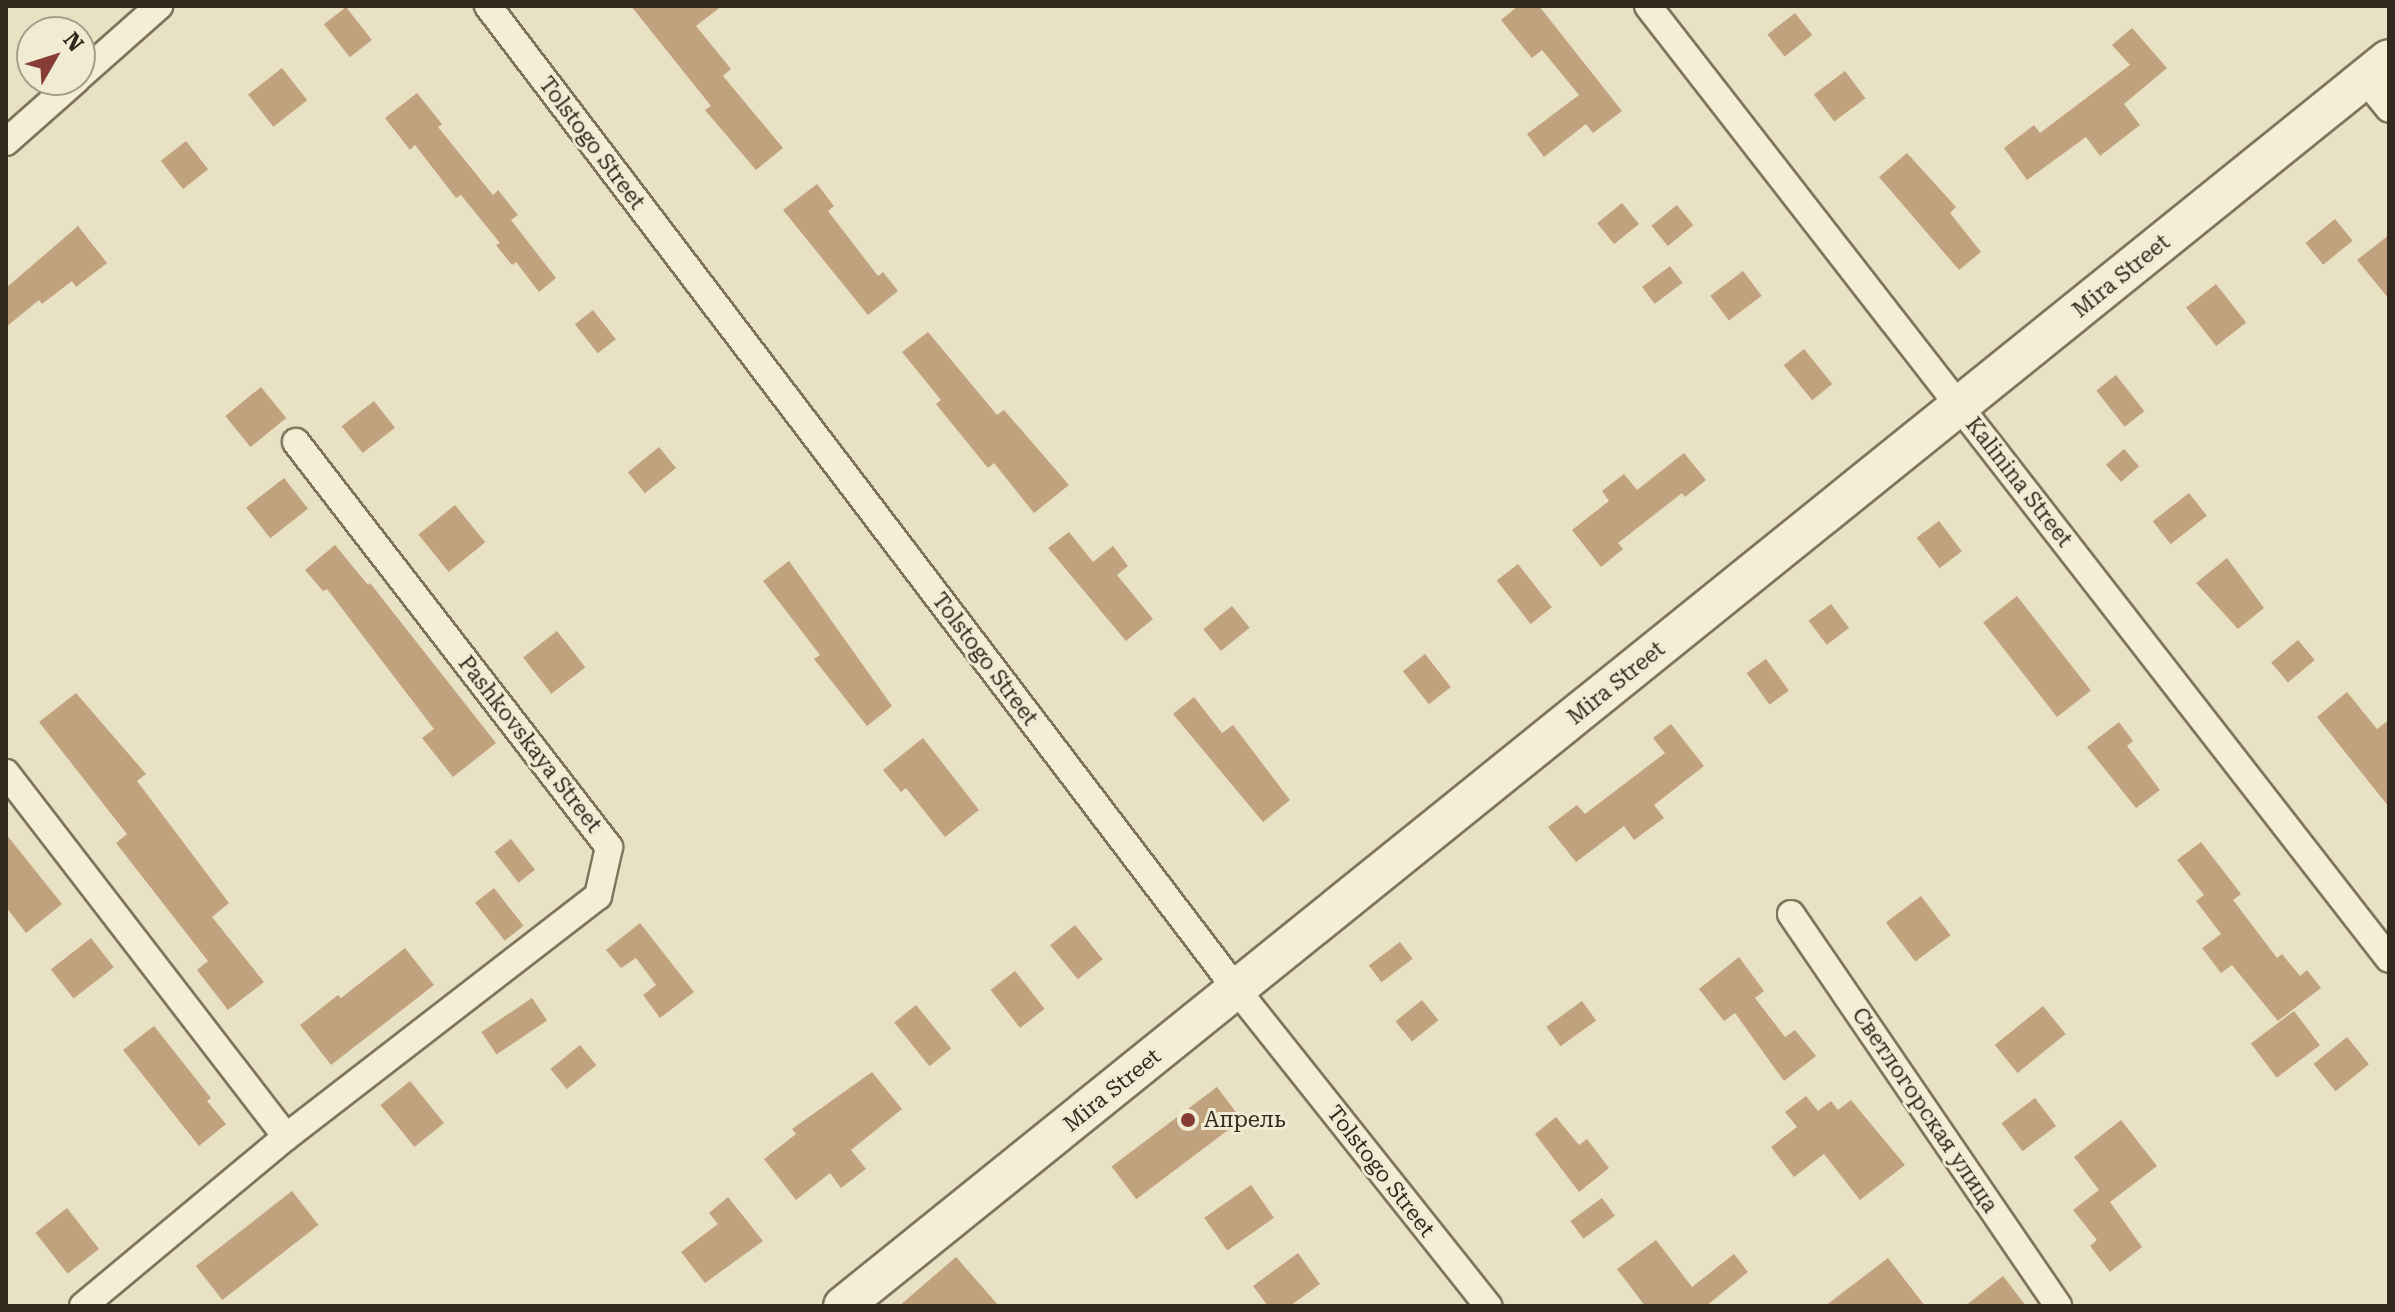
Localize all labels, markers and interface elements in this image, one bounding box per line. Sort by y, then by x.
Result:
north arrow [16,16,96,96]
text: N [58,27,89,56]
street label: Tolstogo Street [533,71,651,215]
street label: Mira Street [2067,229,2175,323]
street label: Kalinina Street [1960,412,2078,552]
street label: Tolstogo Street [926,587,1044,731]
street label: Mira Street [1562,636,1670,730]
street label: Pashkovskaya Street [453,650,607,838]
street label: Светлогорская улица [1847,1002,2003,1218]
street label: Mira Street [1058,1043,1166,1137]
street label: Tolstogo Street [1321,1100,1441,1242]
place label: Апрель [1204,1107,1285,1133]
marker: Апрель [1179,1111,1197,1129]

